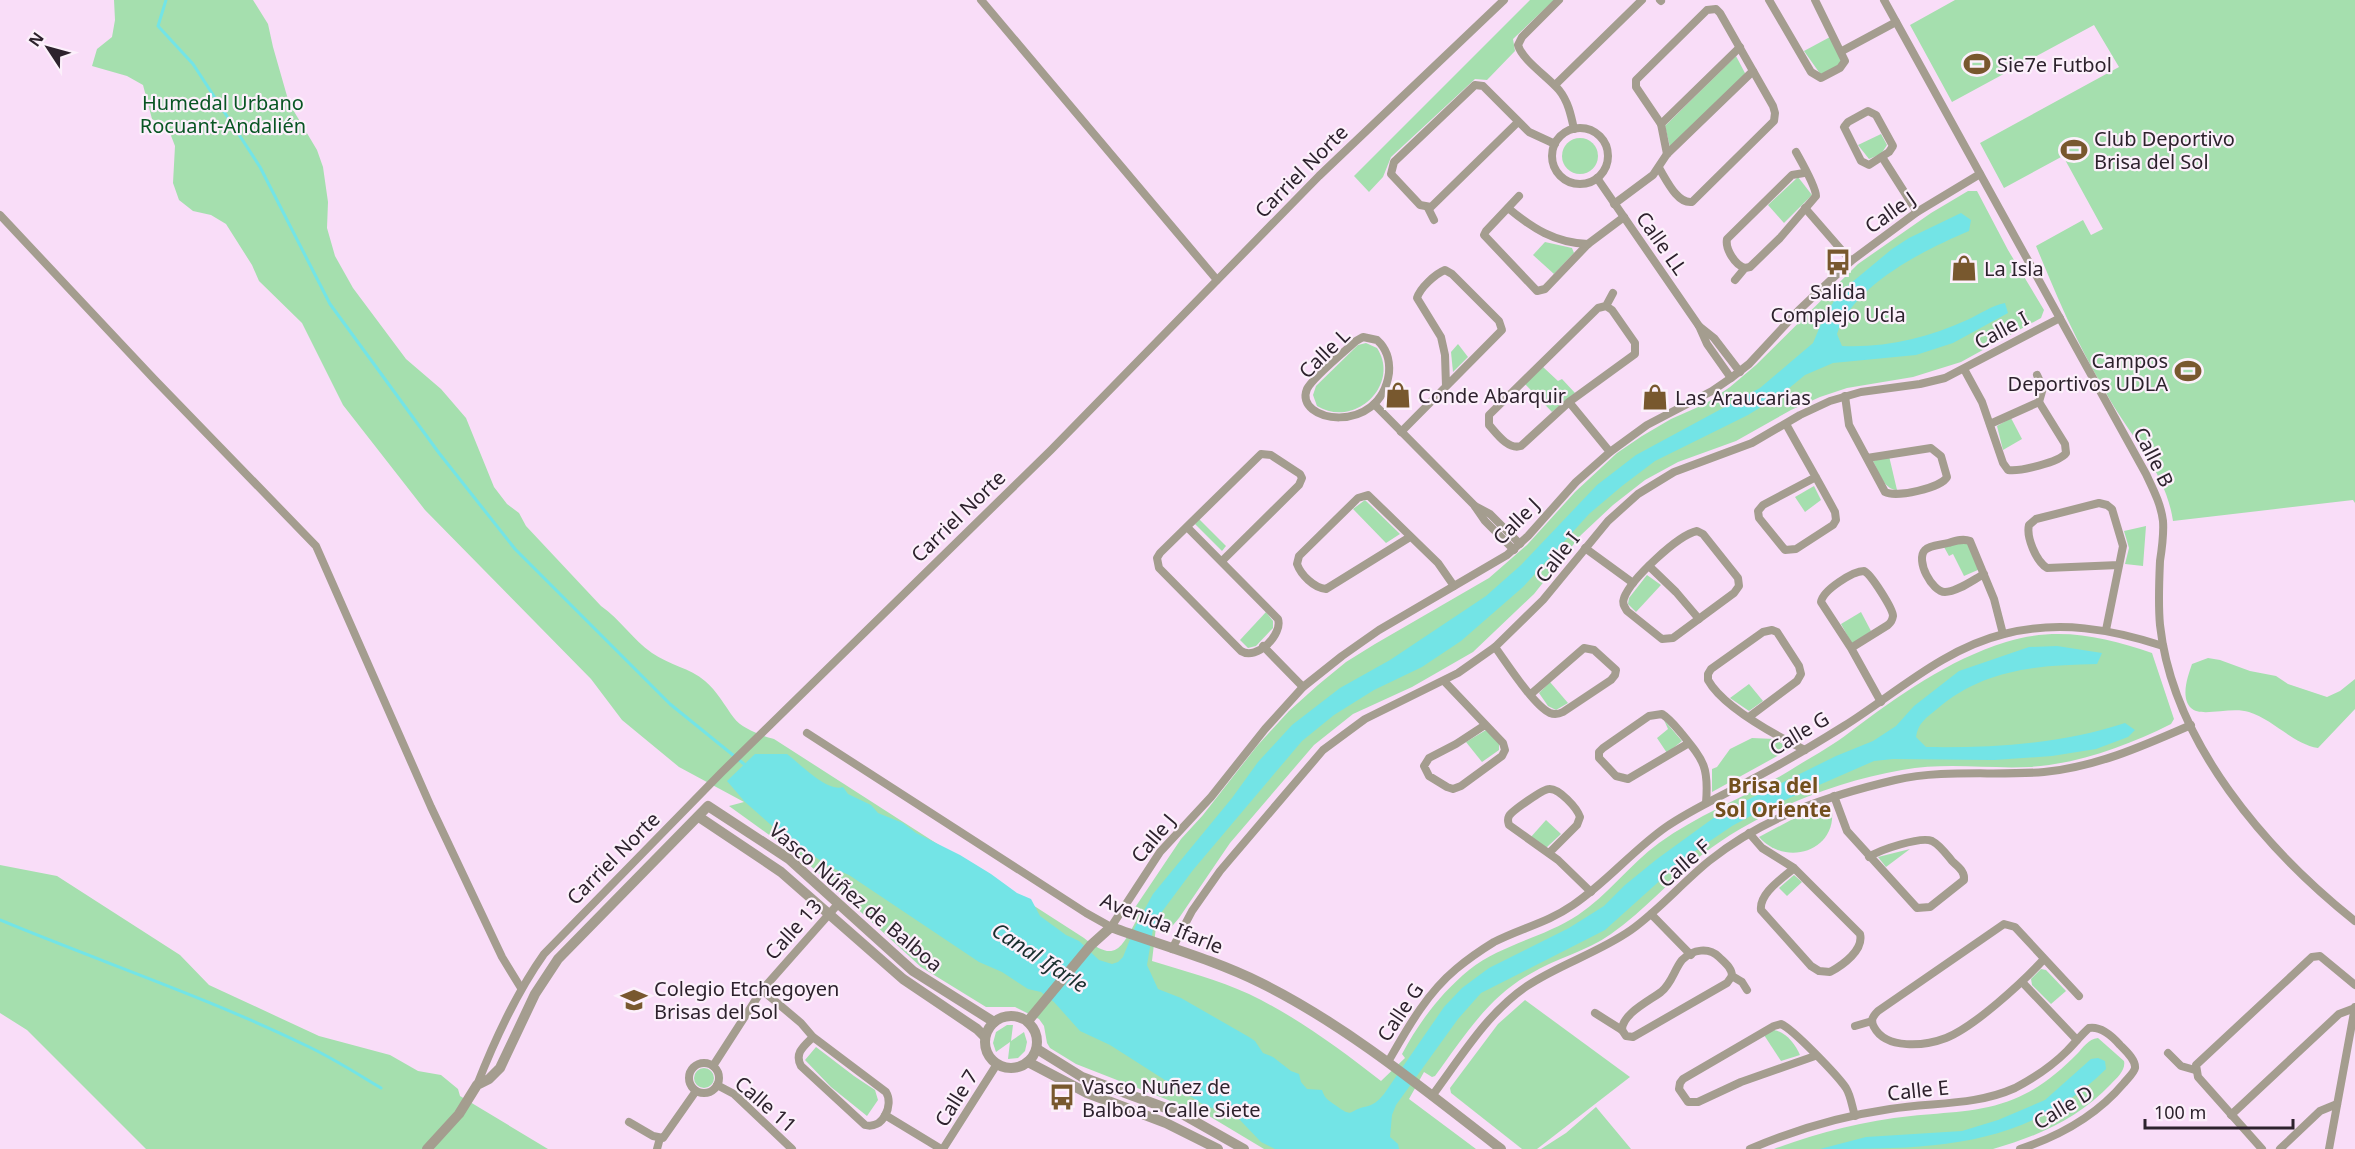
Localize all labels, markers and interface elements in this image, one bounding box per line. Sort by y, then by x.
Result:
north arrow [18,18,78,78]
text: N [23,27,49,51]
sports icon: Sie7e Futbol [1962,49,1992,79]
place label: Sie7e Futbol [1997,51,2112,78]
park label: Humedal Urbano Rocuant-Andalién [140,89,306,139]
street label: Carriel Norte [1249,119,1353,223]
place label: Club Deportivo Brisa del Sol [2094,125,2235,175]
sports icon: Club Deportivo Brisa del Sol [2059,135,2089,165]
street label: Calle J [1859,185,1921,239]
street label: Calle LL [1630,206,1694,280]
bus stop icon: Salida Complejo Ucla [1823,247,1853,277]
shop icon: La Isla [1949,253,1979,283]
place label: La Isla [1984,255,2044,282]
place label: Salida Complejo Ucla [1770,278,1906,328]
street label: Calle I [1969,305,2033,355]
street label: Calle L [1293,322,1355,384]
place label: Campos Deportivos UDLA [2008,347,2168,397]
sports icon: Campos Deportivos UDLA [2173,356,2203,386]
shop icon: Conde Abarquir [1383,380,1413,410]
place label: Conde Abarquir [1418,382,1566,409]
shop icon: Las Araucarias [1640,382,1670,412]
place label: Las Araucarias [1675,384,1811,411]
street label: Calle B [2128,423,2180,491]
street label: Carriel Norte [905,464,1011,568]
street label: Calle J [1487,492,1545,550]
street label: Calle I [1529,526,1585,588]
street label: Calle G [1764,705,1834,761]
district label: Brisa del Sol Oriente [1715,771,1831,823]
street label: Carriel Norte [561,806,665,910]
street label: Calle J [1125,808,1181,868]
street label: Vasco Núñez de Balboa [764,816,948,978]
street label: Calle F [1652,833,1716,893]
street label: Avenida Ifarle [1097,886,1227,960]
street label: Calle 13 [758,893,828,965]
water label: Canal Ifarle [987,916,1093,998]
place label: Colegio Etchegoyen Brisas del Sol [654,975,839,1025]
street label: Calle G [1371,977,1429,1047]
school or university icon: Colegio Etchegoyen Brisas del Sol [619,985,649,1015]
street label: Calle 7 [928,1065,984,1131]
street label: Calle 11 [729,1070,803,1138]
place label: Vasco Nuñez de Balboa - Calle Siete [1082,1073,1260,1123]
street label: Calle E [1886,1073,1950,1107]
street label: Calle D [2028,1079,2098,1135]
bus stop icon: Vasco Nuñez de Balboa - Calle Siete [1047,1082,1077,1112]
scale bar [2145,1092,2294,1130]
text: 100 m [2154,1100,2206,1124]

